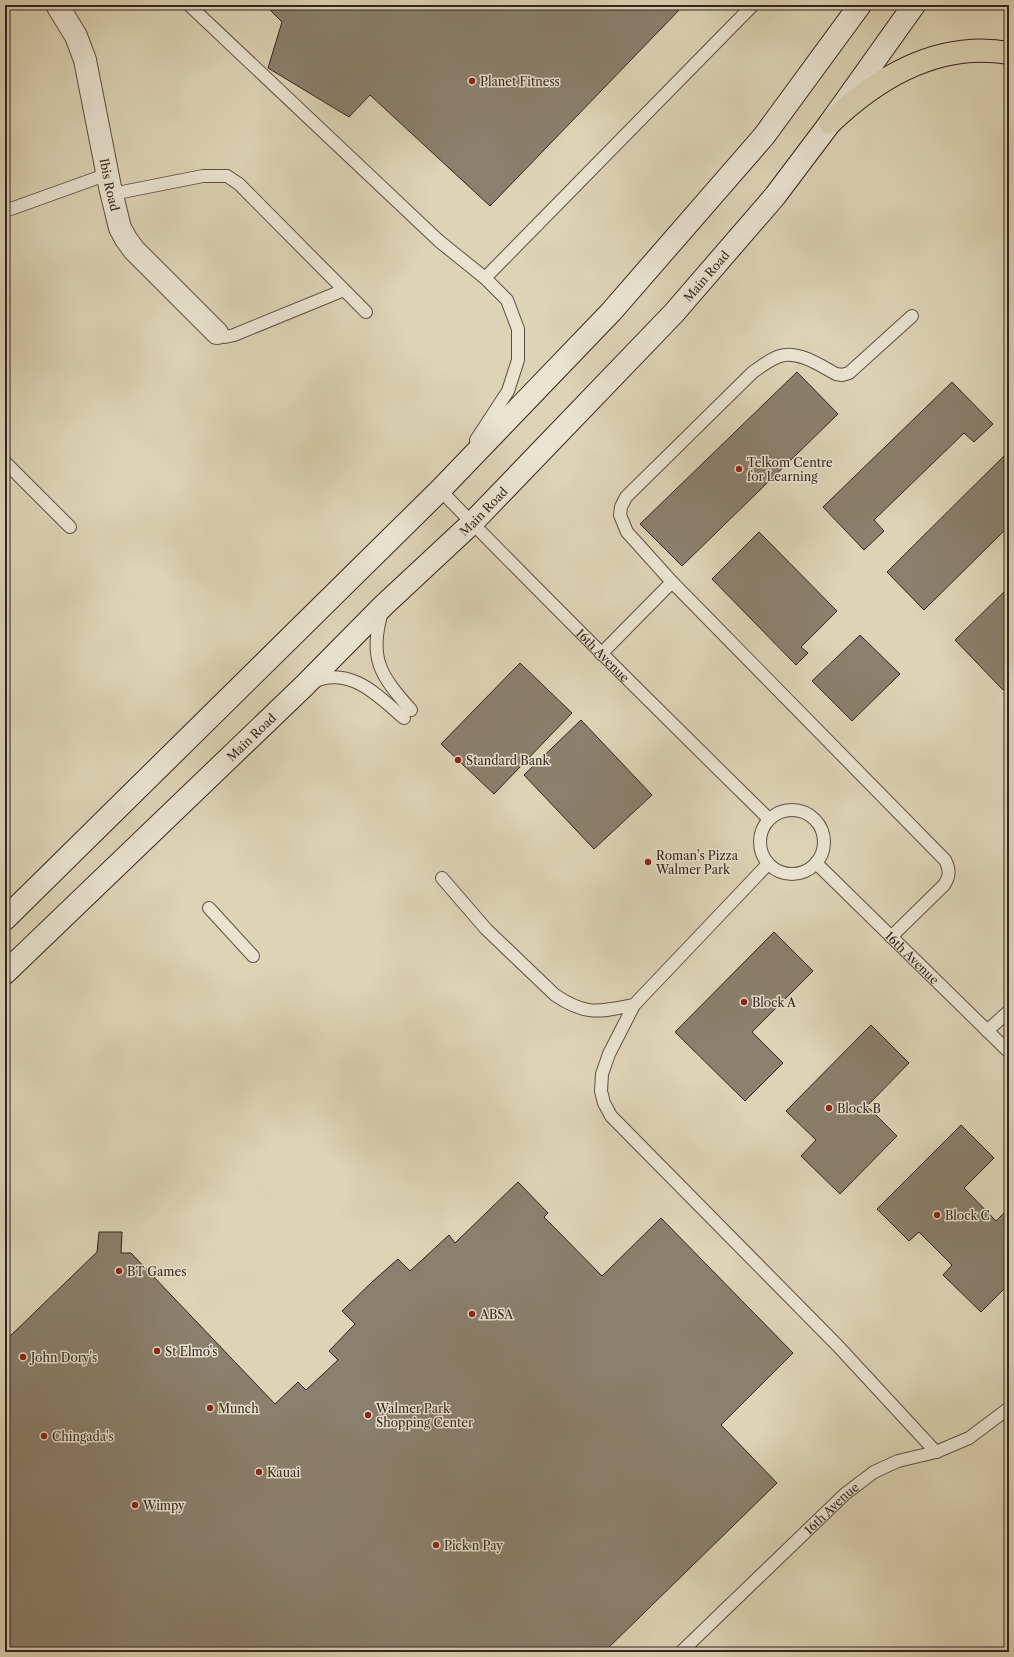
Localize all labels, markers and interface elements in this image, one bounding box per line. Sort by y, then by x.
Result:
place label: Planet Fitness [480,74,560,89]
marker: Planet Fitness [467,76,477,86]
street label: Ibis Road [97,157,123,213]
street label: Main Road [680,247,733,304]
place label: Telkom Centre for Learning [747,455,833,484]
marker: Telkom Centre for Learning [734,464,744,474]
street label: Main Road [456,483,511,539]
street label: 16th Avenue [573,625,633,685]
street label: Main Road [223,709,279,764]
place label: Standard Bank [466,753,551,768]
marker: Standard Bank [453,755,463,765]
place label: Roman's Pizza Walmer Park [655,848,739,877]
marker: Roman's Pizza Walmer Park [643,857,653,867]
street label: 16th Avenue [882,928,943,987]
place label: Block A [752,995,797,1010]
marker: Block A [739,997,749,1007]
place label: Block B [837,1101,881,1116]
marker: Block B [824,1103,834,1113]
place label: Block C [945,1208,990,1223]
marker: Block C [932,1210,942,1220]
place label: BT Games [127,1264,186,1279]
marker: BT Games [114,1266,124,1276]
place label: ABSA [479,1307,514,1322]
marker: ABSA [467,1309,477,1319]
place label: St Elmo's [165,1344,218,1359]
marker: St Elmo's [152,1346,162,1356]
place label: John Dory's [29,1350,97,1365]
marker: John Dory's [18,1352,28,1362]
place label: Munch [218,1401,259,1416]
place label: Walmer Park Shopping Center [375,1401,473,1430]
marker: Munch [205,1403,215,1413]
marker: Walmer Park Shopping Center [363,1410,373,1420]
place label: Chingada's [52,1429,114,1444]
marker: Chingada's [39,1431,49,1441]
place label: Kauai [267,1465,300,1480]
marker: Kauai [254,1467,264,1477]
street label: 16th Avenue [801,1479,862,1537]
place label: Wimpy [142,1498,185,1513]
marker: Wimpy [130,1500,140,1510]
place label: Pick n Pay [444,1538,503,1553]
marker: Pick n Pay [431,1540,441,1550]

